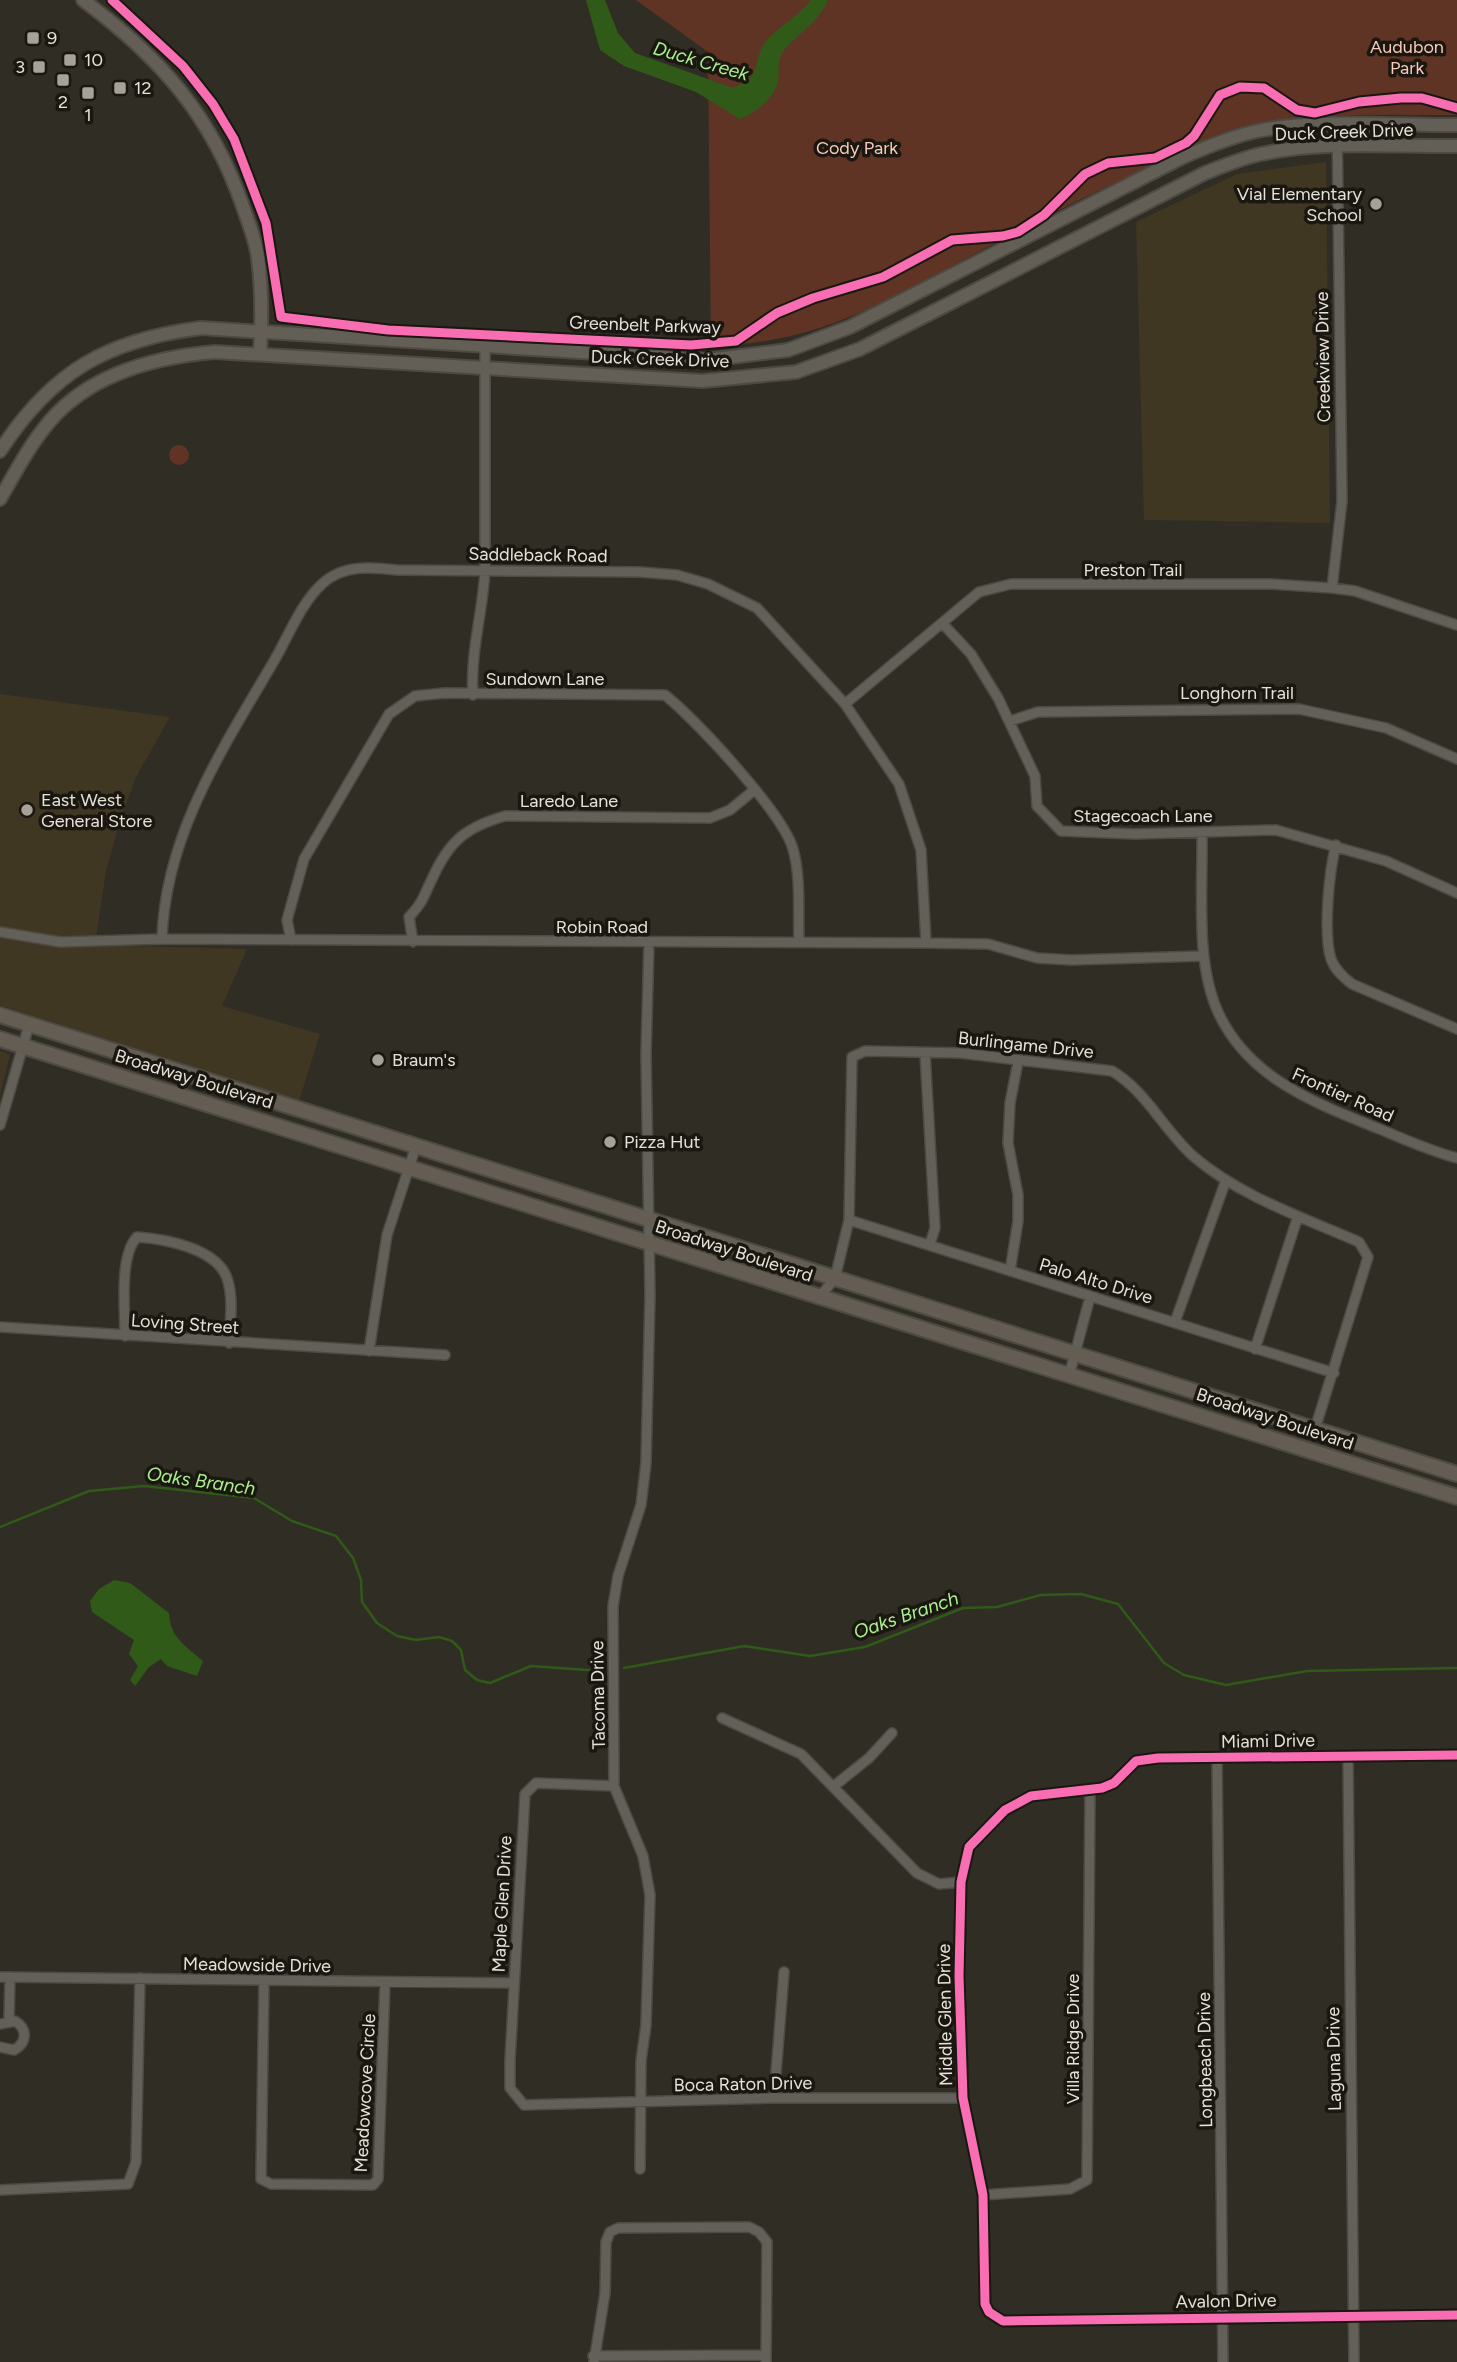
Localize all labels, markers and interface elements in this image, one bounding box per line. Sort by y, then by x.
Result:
place label: 9 [47,27,57,49]
marker: 9 [25,30,41,46]
water label: Duck Creek [651,36,752,86]
park label: Audubon Park [1370,36,1444,79]
place label: 10 [84,49,103,71]
marker: 10 [62,52,78,68]
place label: 3 [15,56,25,78]
marker: 3 [31,59,47,75]
marker: 2 [55,72,71,88]
place label: 12 [134,77,152,99]
marker: 12 [112,80,128,96]
marker: 1 [80,85,96,101]
place label: 2 [58,91,68,113]
place label: 1 [84,104,92,126]
street label: Duck Creek Drive [1274,119,1414,145]
park label: Cody Park [816,137,898,159]
place label: Vial Elementary School [1237,183,1363,226]
marker: Vial Elementary School [1368,196,1384,212]
street label: Creekview Drive [1311,291,1335,423]
street label: Greenbelt Parkway [569,311,722,339]
street label: Duck Creek Drive [590,346,730,372]
street label: Saddleback Road [468,543,608,567]
street label: Preston Trail [1084,559,1182,581]
street label: Sundown Lane [486,668,605,690]
street label: Longhorn Trail [1180,682,1294,704]
place label: East West General Store [41,789,152,832]
street label: Laredo Lane [520,790,618,812]
marker: East West General Store [19,802,35,818]
street label: Stagecoach Lane [1073,805,1213,827]
street label: Robin Road [556,916,648,938]
street label: Burlingame Drive [957,1027,1095,1063]
street label: Broadway Boulevard [112,1044,276,1114]
place label: Braum's [392,1049,456,1071]
marker: Braum's [370,1052,386,1068]
street label: Frontier Road [1289,1063,1397,1127]
place label: Pizza Hut [624,1131,700,1153]
marker: Pizza Hut [602,1134,618,1150]
street label: Broadway Boulevard [653,1215,815,1287]
street label: Palo Alto Drive [1037,1253,1156,1309]
street label: Loving Street [130,1309,240,1339]
street label: Broadway Boulevard [1194,1383,1356,1455]
water label: Oaks Branch [145,1462,257,1500]
water label: Oaks Branch [850,1586,962,1644]
street label: Tacoma Drive [586,1640,610,1750]
street label: Miami Drive [1221,1729,1315,1753]
street label: Maple Glen Drive [487,1835,517,1973]
street label: Middle Glen Drive [933,1943,957,2086]
street label: Meadowside Drive [183,1953,331,1977]
street label: Villa Ridge Drive [1062,1974,1084,2104]
street label: Longbeach Drive [1193,1992,1217,2128]
street label: Laguna Drive [1322,2006,1346,2111]
street label: Meadowcove Circle [350,2013,380,2173]
street label: Boca Raton Drive [674,2072,813,2096]
street label: Avalon Drive [1175,2289,1277,2313]

